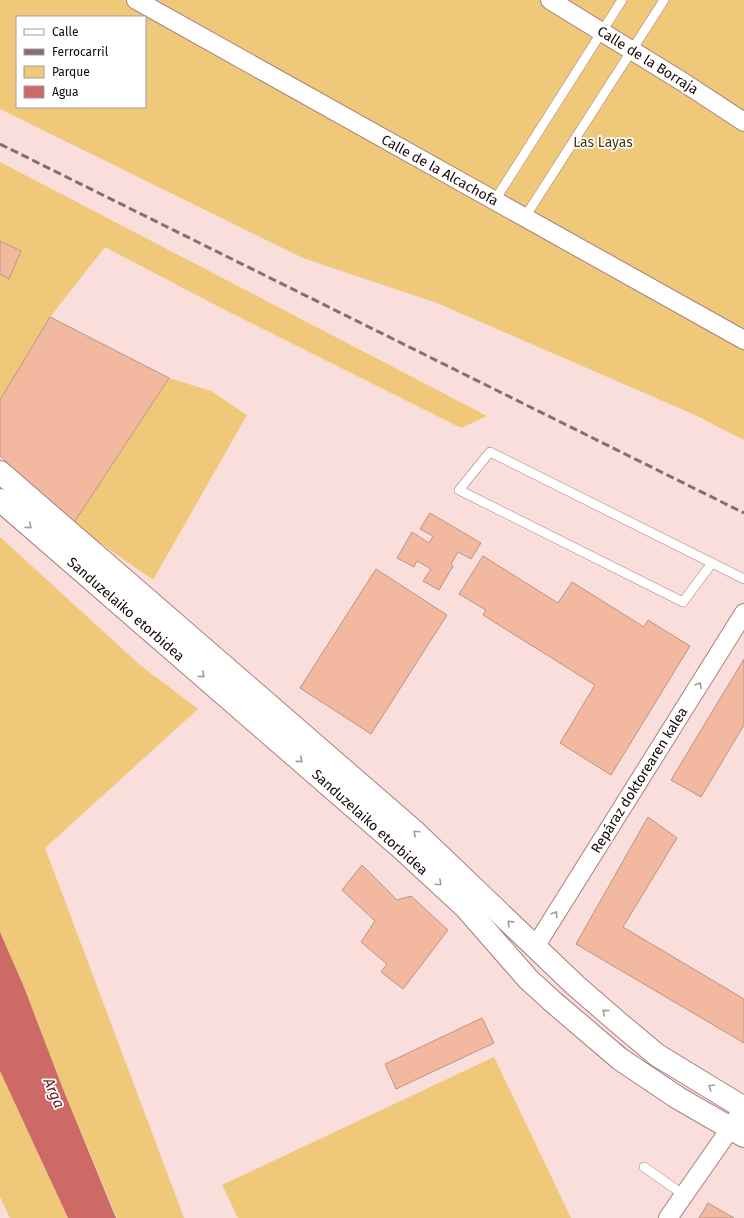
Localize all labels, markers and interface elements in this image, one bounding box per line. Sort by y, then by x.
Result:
legend [16,16,146,108]
street label: Calle de la Borraja [594,23,701,98]
text: Calle [52,25,79,39]
text: Ferrocarril [52,45,109,59]
text: Parque [52,65,90,79]
text: Agua [52,85,79,99]
street label: Calle de la Alcachofa [378,131,501,210]
park label: Las Layas [573,134,633,151]
one-way arrow [25,521,32,528]
street label: Sanduzelaiko etorbidea [64,554,188,665]
one-way arrow [197,670,205,677]
one-way arrow [694,682,702,689]
street label: Repáraz doktorearen kalea [587,704,691,856]
one-way arrow [295,755,303,763]
street label: Sanduzelaiko etorbidea [308,766,431,879]
one-way arrow [413,831,421,838]
one-way arrow [434,879,442,886]
one-way arrow [551,911,558,918]
one-way arrow [507,920,515,928]
one-way arrow [603,1009,610,1016]
water label: Arga [39,1074,69,1111]
one-way arrow [708,1085,715,1092]

